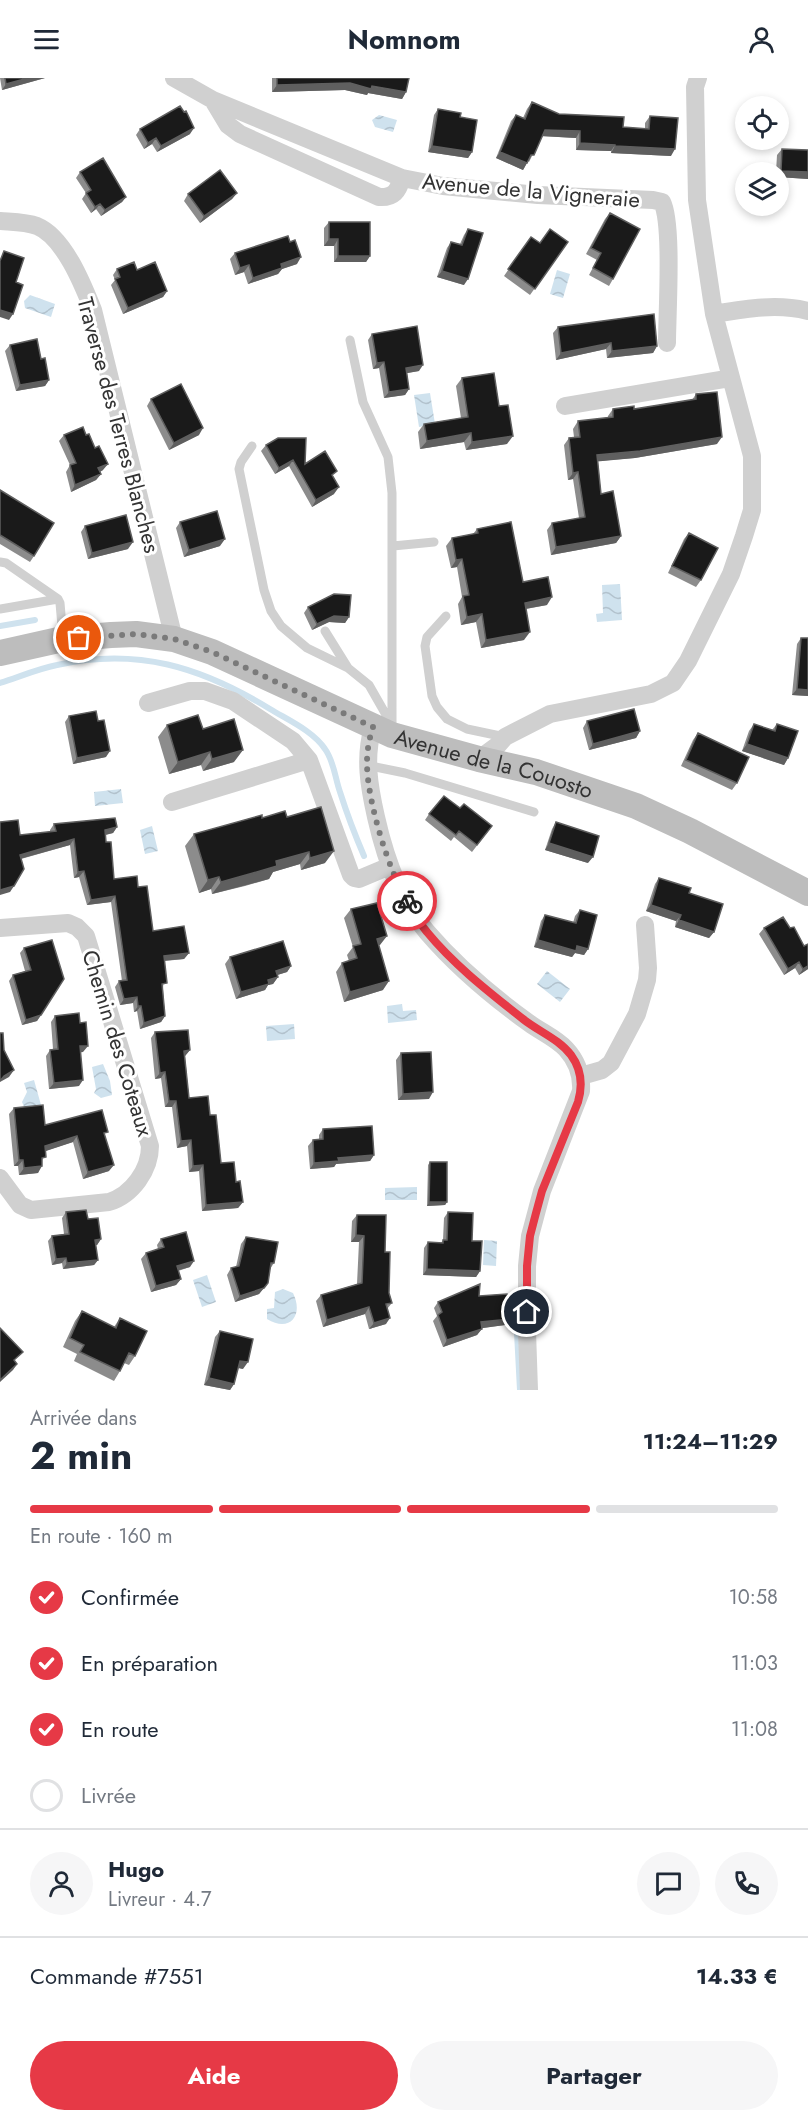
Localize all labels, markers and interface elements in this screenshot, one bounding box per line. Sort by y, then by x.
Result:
text: Nomnom [347,20,461,59]
icon: menu [30,23,63,56]
icon: person [745,23,778,56]
map controls [735,96,789,216]
button: locate [735,96,789,150]
button: layers [735,162,789,216]
street label: Avenue de la Vigneraie [421,165,641,215]
street label: Traverse des Terres Blanches [69,294,169,557]
pin [53,612,104,663]
icon: bag [62,621,95,654]
street label: Avenue de la Couosto [391,720,597,806]
courier [377,871,437,931]
icon: bike [391,885,424,918]
street label: Chemin des Coteaux [74,946,162,1141]
pin [501,1286,552,1337]
icon: home [510,1295,543,1328]
text: Arrivée dans [30,1404,137,1433]
text: 11:24–11:29 [643,1425,778,1457]
text: 2 min [30,1427,132,1484]
text: En route · 160 m [30,1522,173,1551]
icon: check [30,1581,63,1614]
text: Confirmée [81,1581,179,1613]
text: 10:58 [729,1583,778,1612]
icon: check [30,1647,63,1680]
text: En préparation [81,1647,218,1679]
text: 11:03 [731,1649,778,1678]
icon: check [30,1713,63,1746]
text: En route [81,1713,159,1745]
text: 11:08 [731,1715,778,1744]
text: Livrée [81,1779,136,1811]
button: person [30,1852,93,1915]
button: chat [637,1852,700,1915]
button: phone [715,1852,778,1915]
text: Hugo [108,1853,164,1885]
text: Livreur · 4.7 [108,1885,211,1914]
text: Commande #7551 [30,1960,204,1992]
text: 14.33 € [696,1960,778,1992]
button: Aide [30,2041,398,2110]
button: Partager [410,2041,778,2110]

